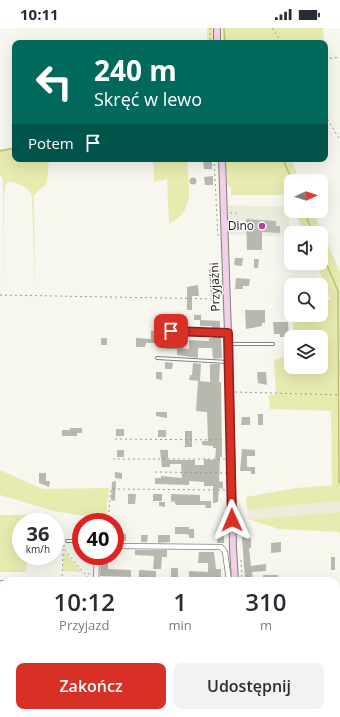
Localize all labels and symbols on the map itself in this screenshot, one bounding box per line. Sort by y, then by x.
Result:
north arrow [284,174,328,218]
place label: Dino [228,217,254,234]
marker: Dino [257,221,267,231]
street label: Przyjaźni [205,262,224,312]
pin [154,314,188,348]
position arrow [211,499,253,541]
speed limit sign: 40 [72,513,124,565]

